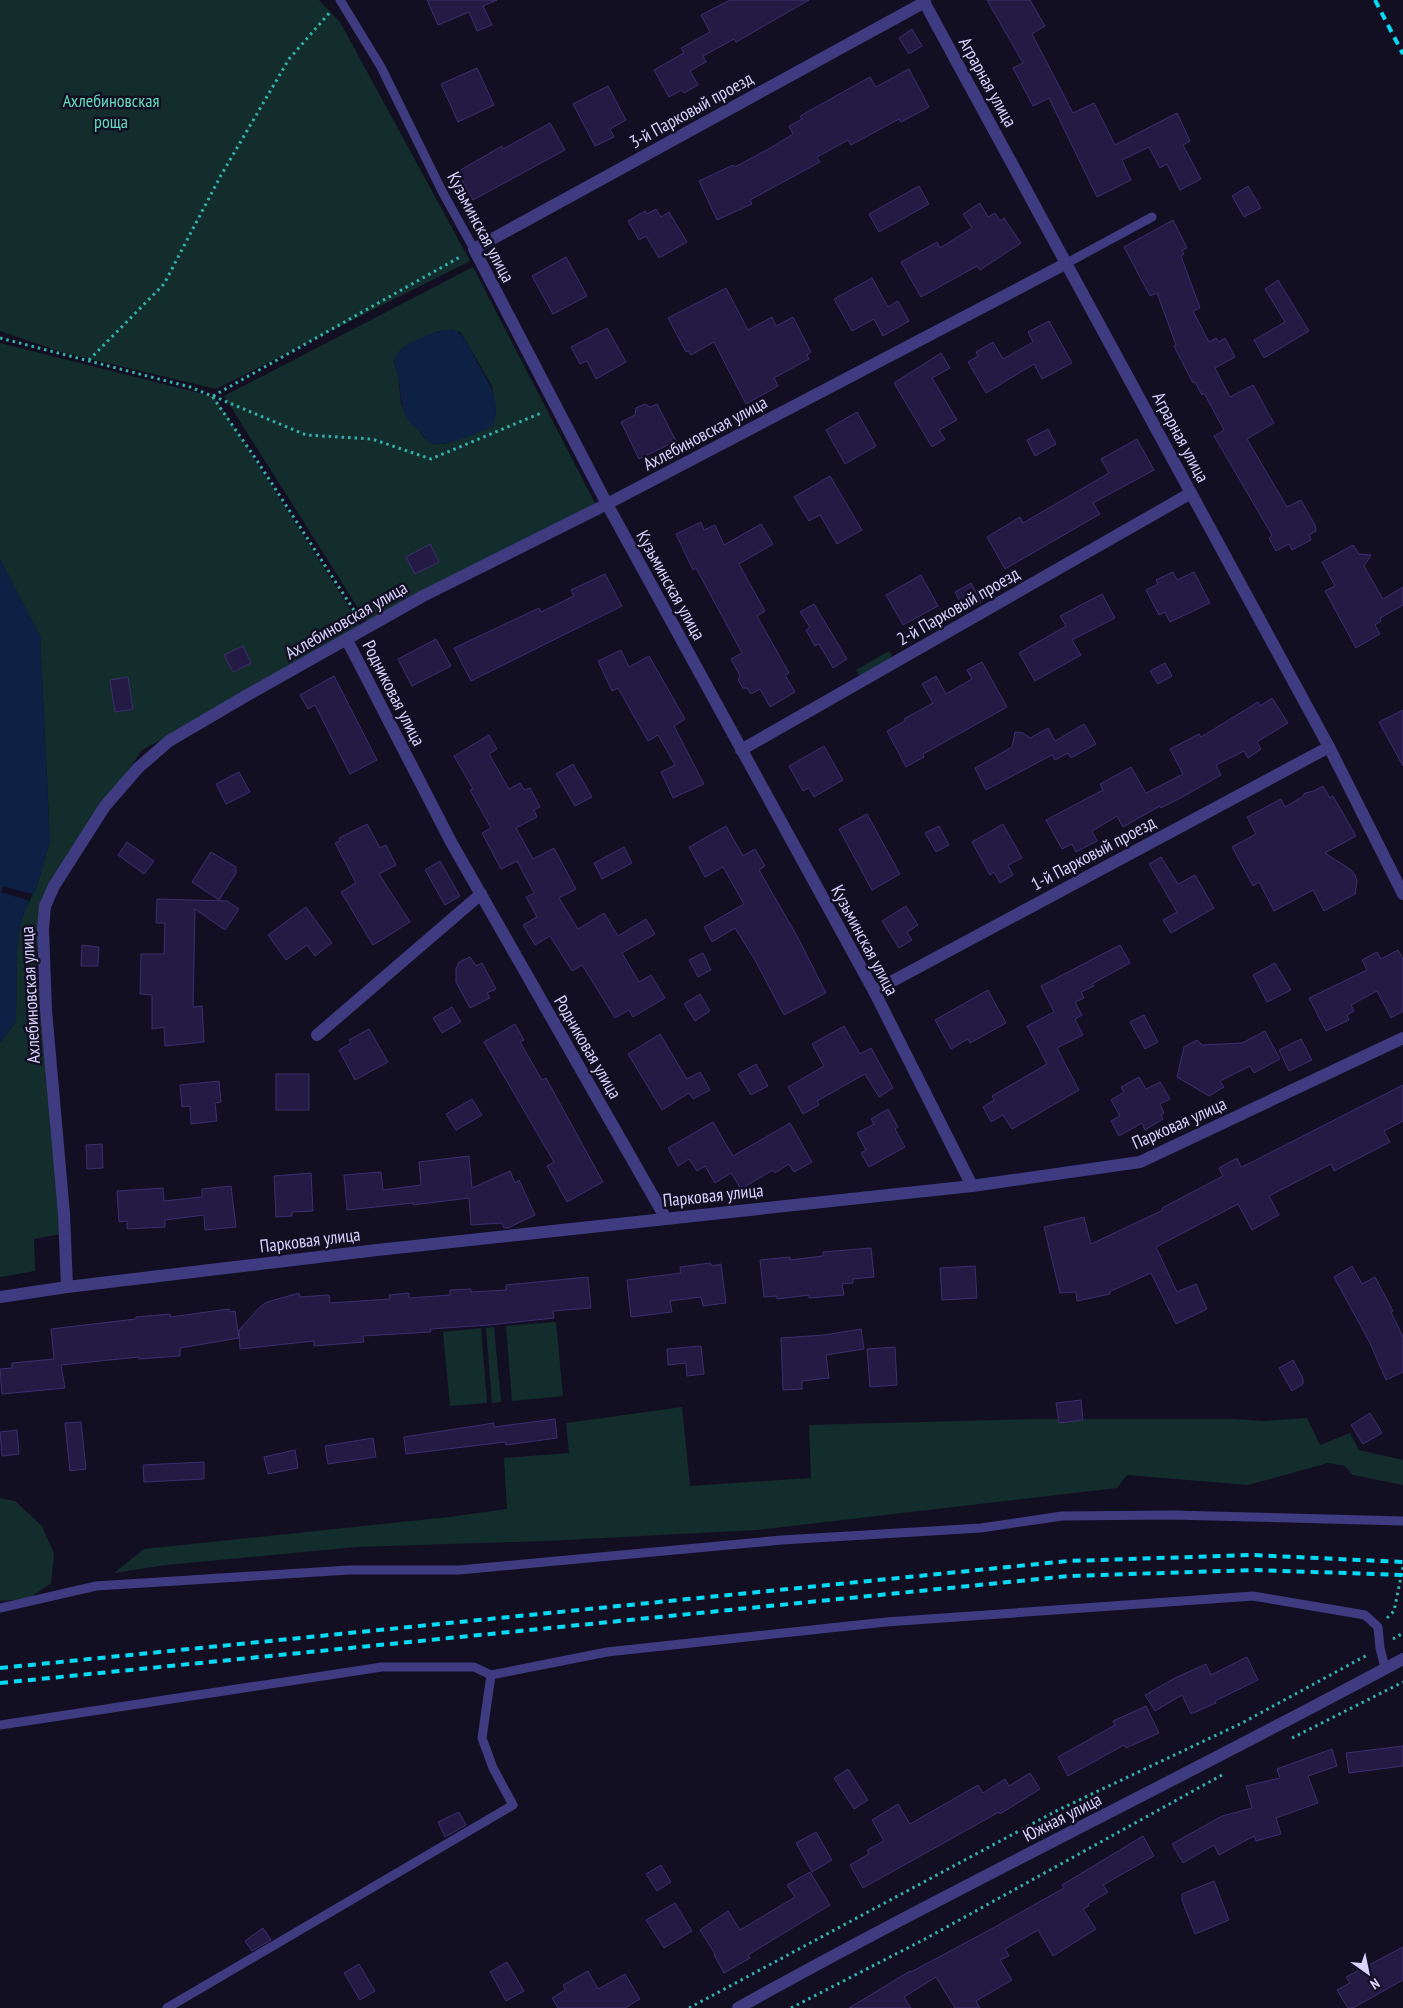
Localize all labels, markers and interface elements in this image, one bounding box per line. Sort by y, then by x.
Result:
street label: Аграрная улица [954,33,1022,131]
street label: 3-й Парковый проезд [625,66,757,153]
park label: Ахлебиновская роща [63,89,159,133]
street label: Кузьминская улица [442,168,520,286]
street label: Аграрная улица [1148,388,1214,486]
street label: Ахлебиновская улица [639,391,771,475]
street label: Кузьминская улица [631,526,711,644]
street label: 2-й Парковый проезд [893,562,1024,650]
street label: Ахлебиновская улица [281,576,411,664]
street label: Родниковая улица [358,636,430,750]
street label: 1-й Парковый проезд [1027,810,1159,896]
street label: Кузьминская улица [826,881,904,999]
street label: Ахлебиновская улица [15,926,45,1064]
street label: Родниковая улица [549,991,627,1103]
street label: Парковая улица [1128,1092,1230,1154]
street label: Парковая улица [661,1178,765,1212]
street label: Парковая улица [258,1222,362,1258]
street label: Южная улица [1019,1787,1105,1847]
north arrow [1343,1948,1393,1998]
text: N [1367,1974,1383,1994]

